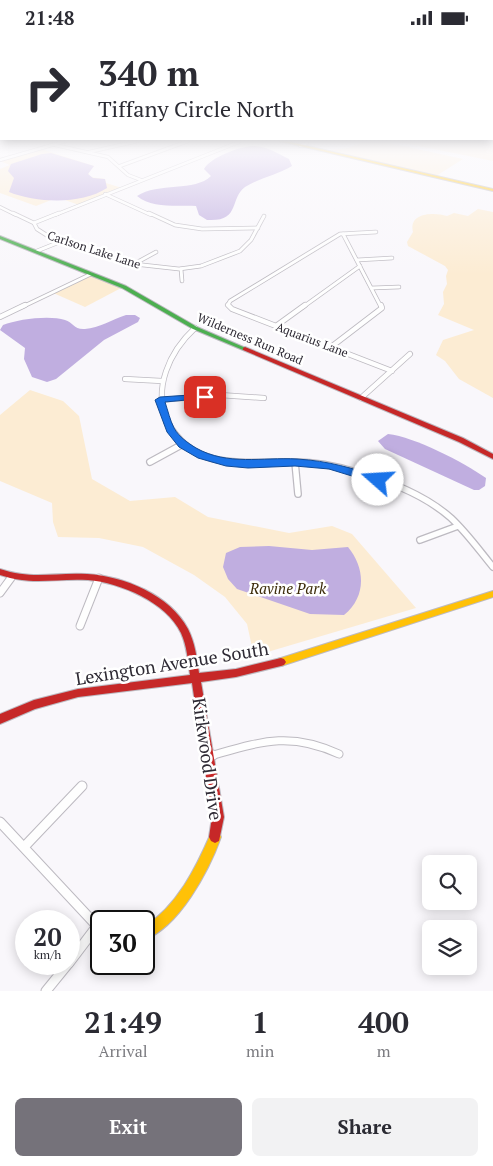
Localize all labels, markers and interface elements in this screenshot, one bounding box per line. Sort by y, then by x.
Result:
text: 21:48 [25,5,74,30]
text: 340 m [98,50,199,96]
icon: right [15,55,80,120]
text: Tiffany Circle North [98,94,294,123]
street label: Carlson Lake Lane [46,227,143,272]
street label: Wilderness Run Road [195,309,306,368]
street label: Aquarius Lane [274,319,350,360]
pin [184,376,226,418]
icon: arrive [191,383,219,411]
position arrow [351,453,403,505]
park label: Ravine Park [249,578,327,598]
street label: Lexington Avenue South [73,636,271,690]
street label: Kirkwood Drive [188,696,228,822]
map controls [422,855,477,975]
button: search [422,855,477,910]
speed limit sign: 30 [90,910,155,975]
text: 20 [33,920,62,953]
button: layers [422,920,477,975]
text: km/h [34,947,61,962]
text: 21:49 [84,1002,162,1042]
text: 1 [252,1002,269,1042]
text: 400 [358,1002,409,1042]
text: Arrival [98,1040,148,1062]
text: min [246,1040,274,1062]
text: m [377,1040,390,1062]
button: Exit [15,1098,242,1156]
button: Share [252,1098,478,1156]

